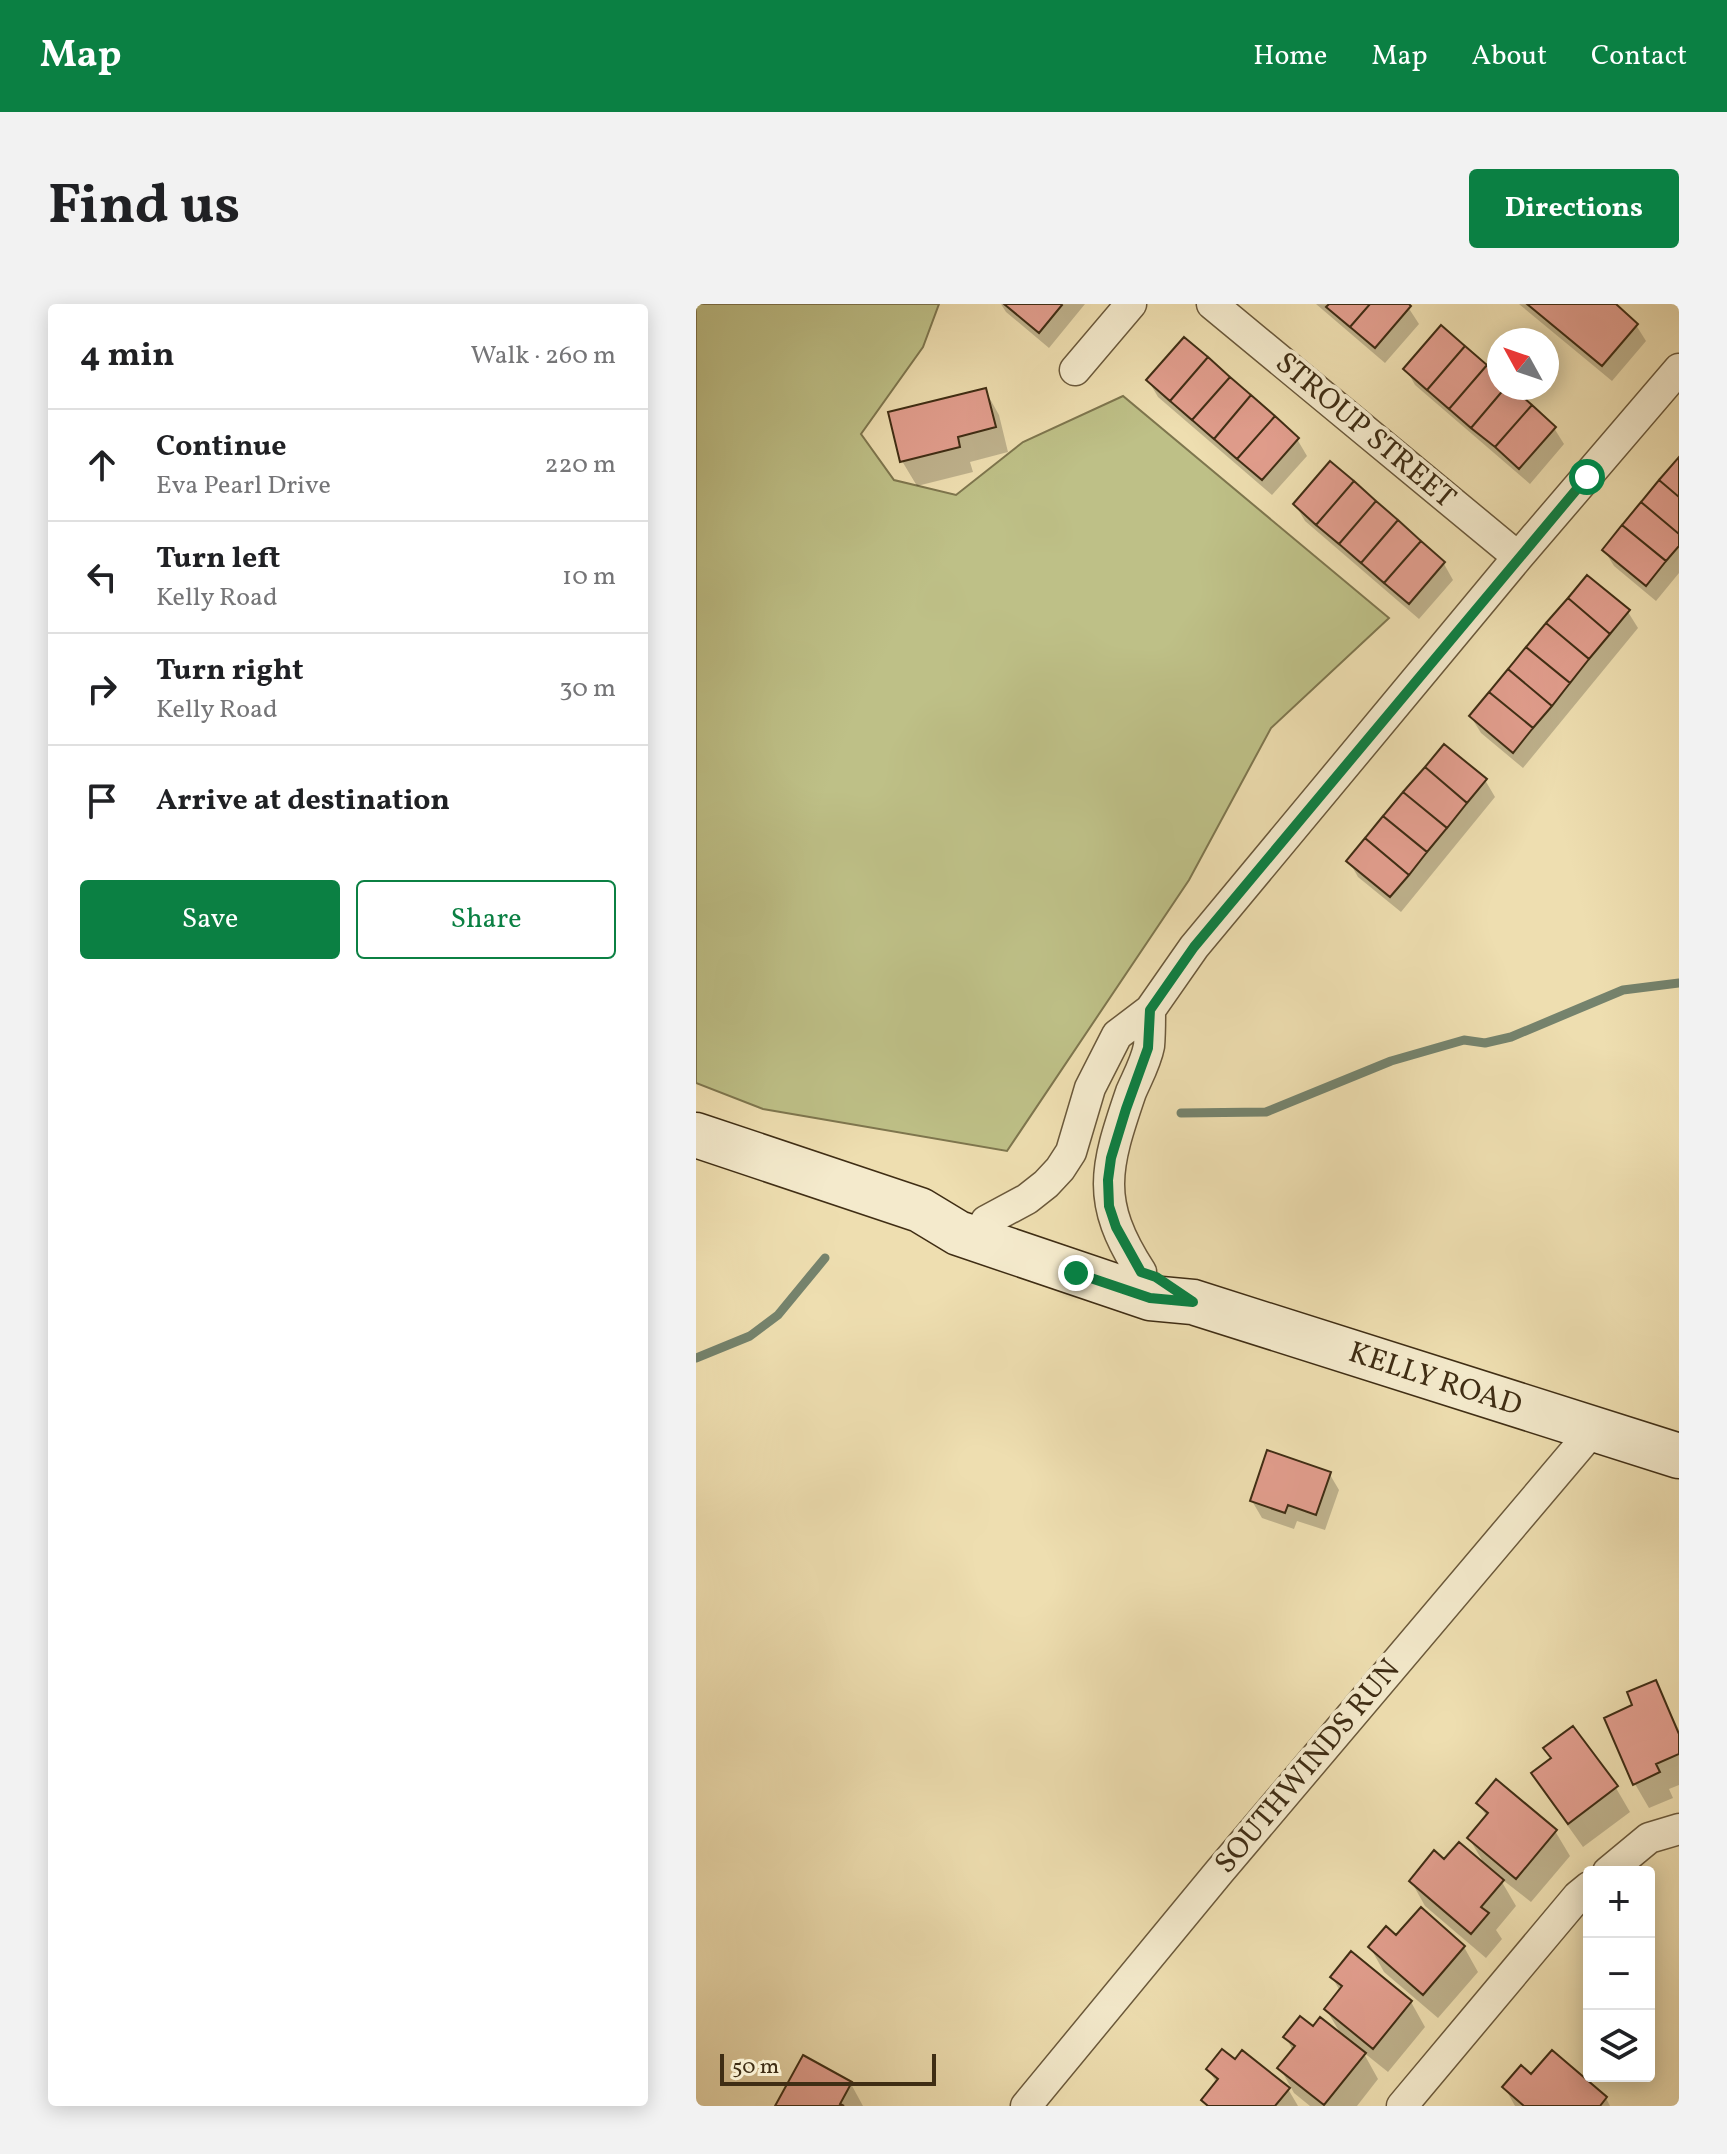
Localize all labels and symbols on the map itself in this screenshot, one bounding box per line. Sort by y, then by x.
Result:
north arrow [1487,328,1559,400]
street label: STROUP STREET [1266,343,1464,519]
route start [1569,459,1605,495]
route end [1058,1255,1094,1291]
street label: KELLY ROAD [1343,1332,1527,1428]
street label: SOUTHWINDS RUN [1206,1651,1410,1883]
scale bar [720,2050,936,2086]

